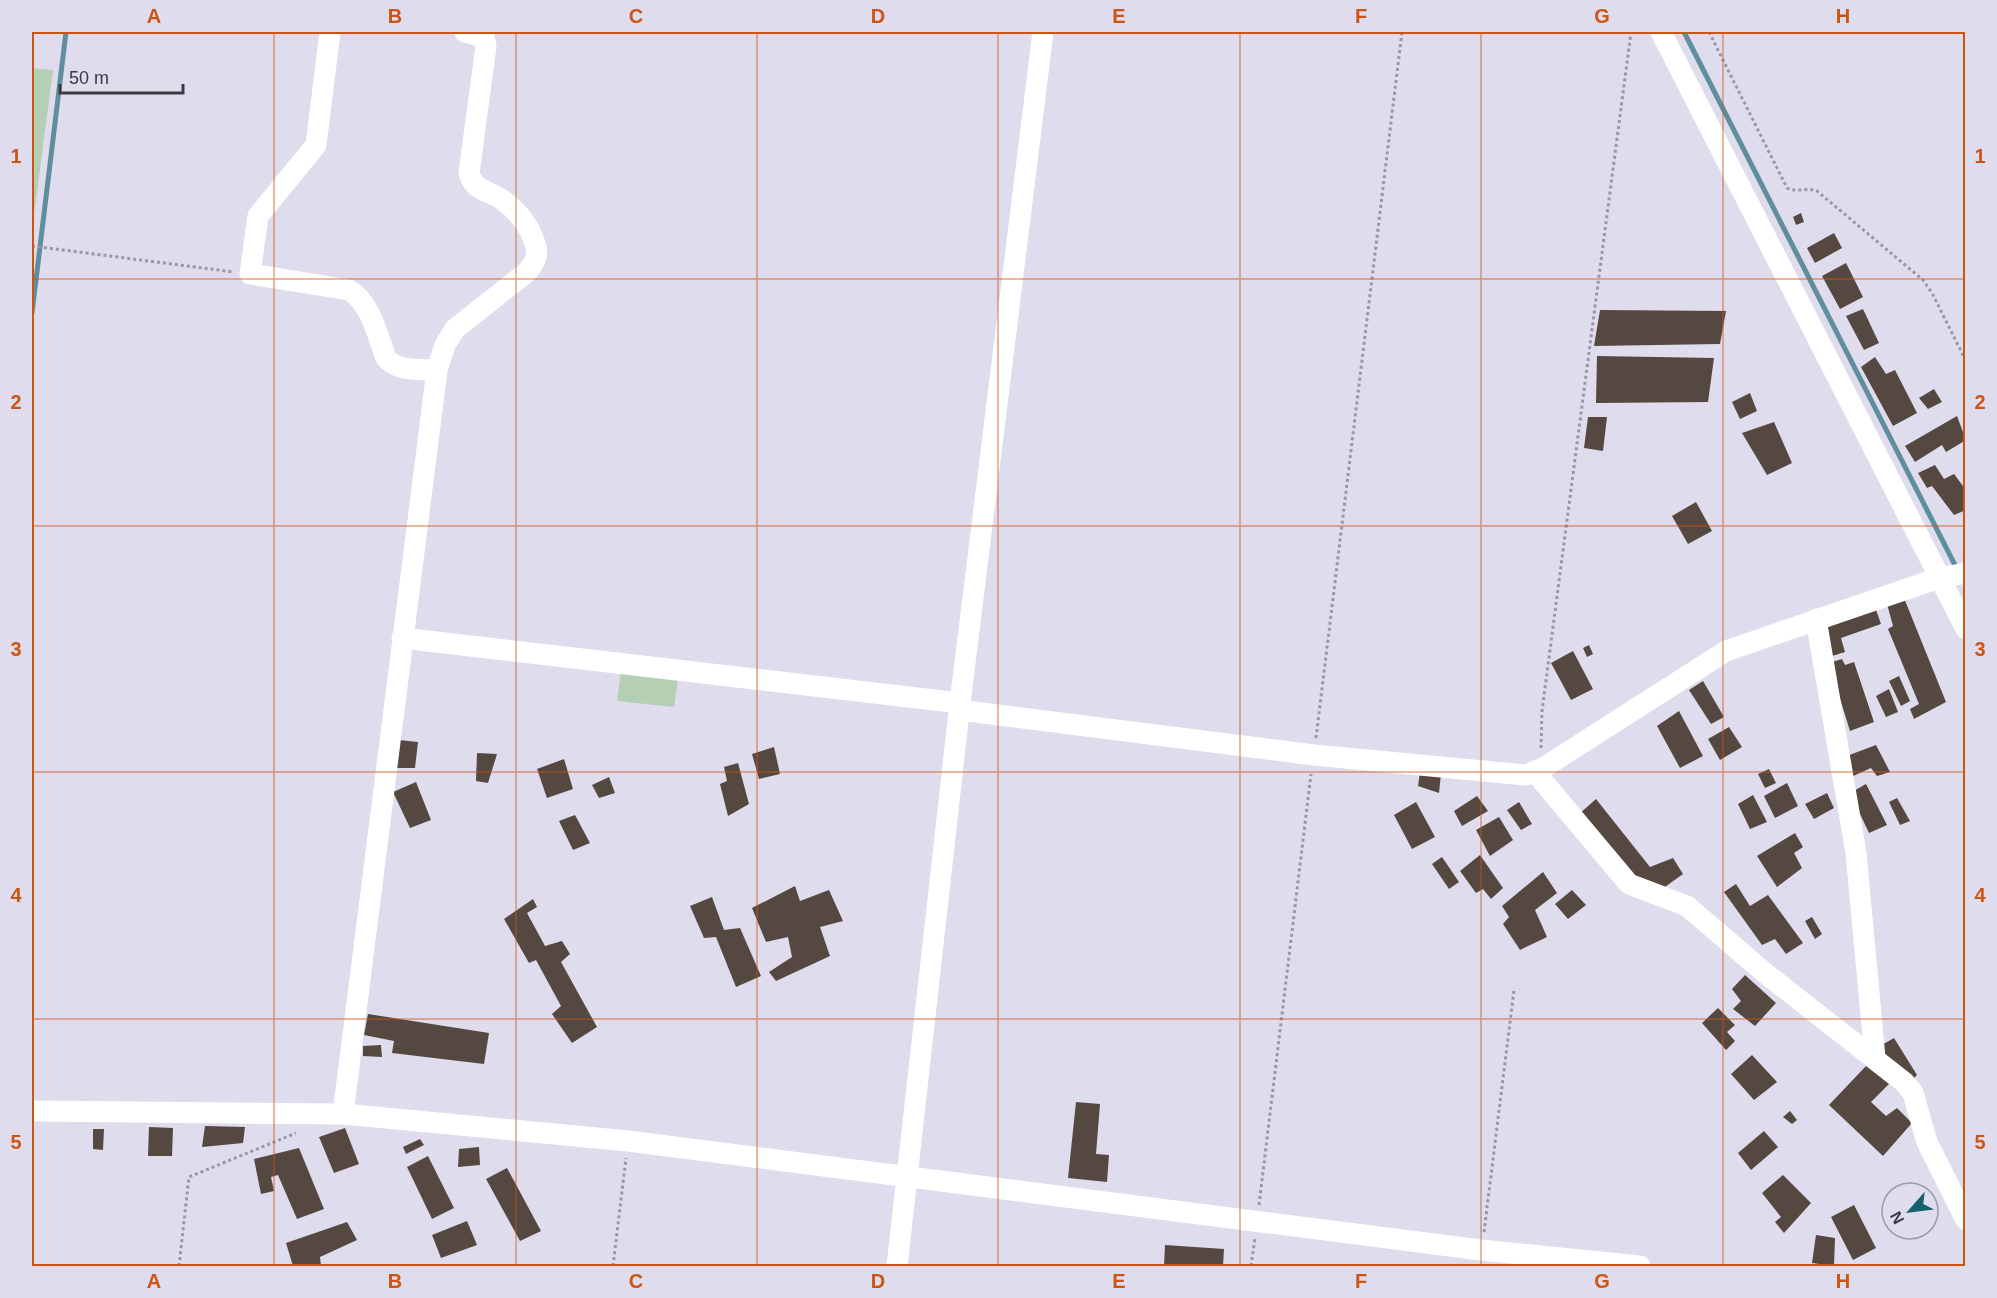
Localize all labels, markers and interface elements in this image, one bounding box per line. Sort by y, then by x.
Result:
text: A [147,5,161,27]
text: B [388,5,402,27]
text: C [629,5,643,27]
text: D [871,5,885,27]
text: E [1112,5,1126,27]
text: F [1355,5,1367,27]
text: G [1594,5,1610,27]
text: H [1836,5,1850,27]
scale bar [60,57,183,95]
text: 50 m [69,68,109,88]
text: 1 [10,145,22,167]
text: 1 [1974,145,1986,167]
text: 2 [10,391,22,413]
text: 2 [1974,391,1986,413]
text: 3 [10,638,22,660]
text: 3 [1974,638,1986,660]
text: 4 [10,884,22,906]
text: 4 [1974,884,1986,906]
text: 5 [10,1131,22,1153]
text: 5 [1974,1131,1986,1153]
north arrow [1880,1181,1940,1241]
text: N [1887,1209,1907,1227]
text: A [147,1270,161,1292]
text: B [388,1270,402,1292]
text: C [629,1270,643,1292]
text: D [871,1270,885,1292]
text: E [1112,1270,1126,1292]
text: F [1355,1270,1367,1292]
text: G [1594,1270,1610,1292]
text: H [1836,1270,1850,1292]

